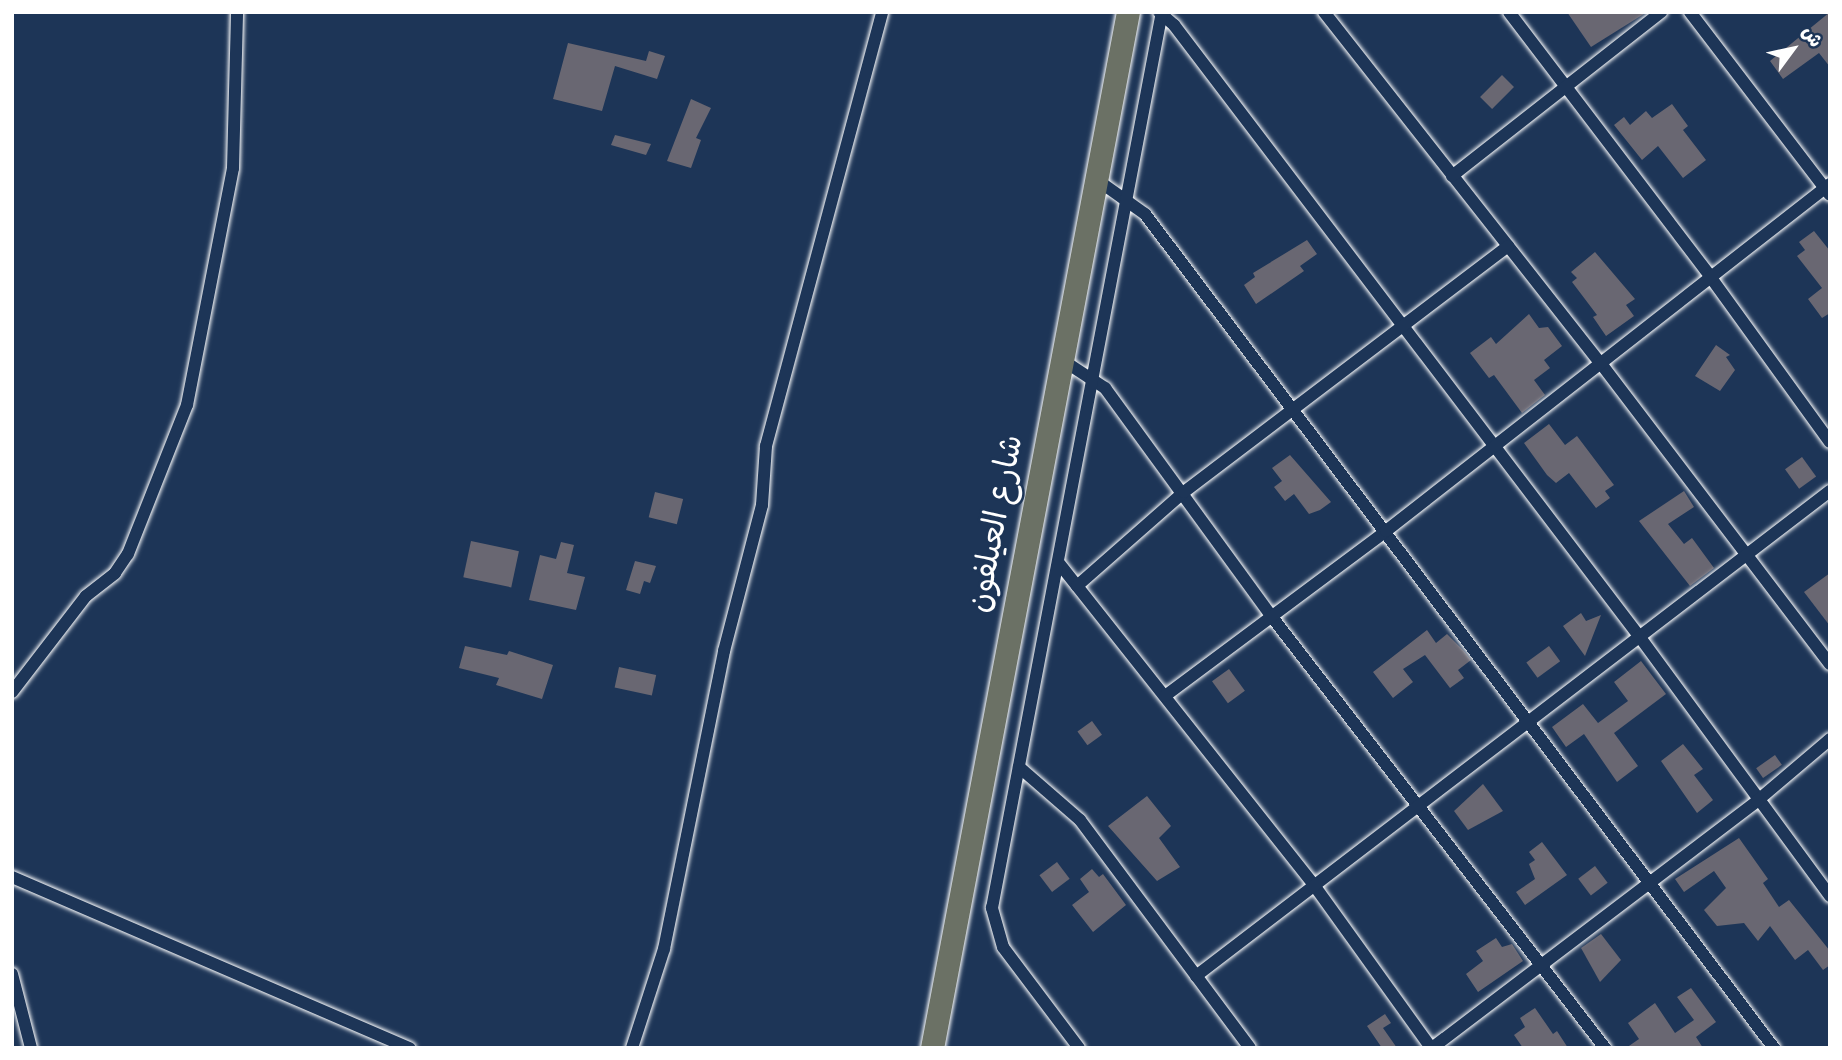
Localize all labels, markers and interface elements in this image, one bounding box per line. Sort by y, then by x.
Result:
north arrow [1758,14,1828,84]
text: ش [1794,21,1828,53]
street label: شارع العيلفون [962,432,1034,616]

